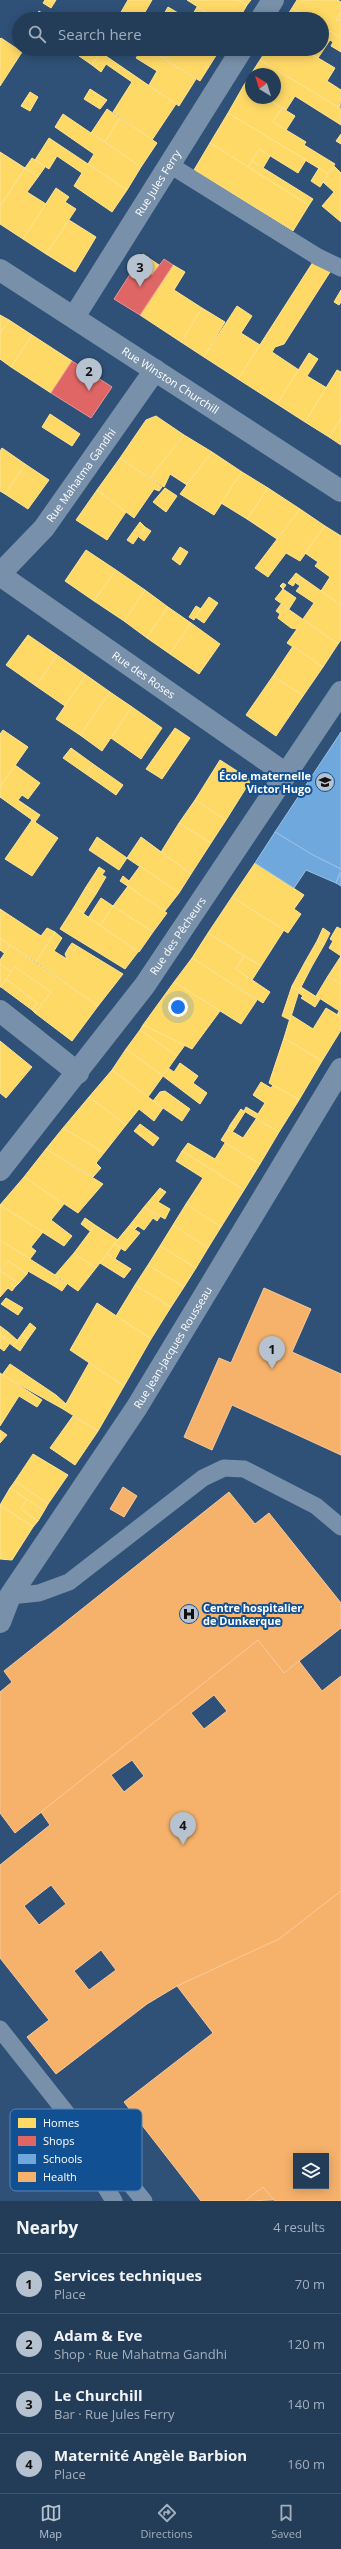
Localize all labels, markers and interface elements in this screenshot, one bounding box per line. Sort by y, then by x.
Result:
search box [12,12,329,56]
icon: search [26,23,48,45]
text: Search here [58,24,142,44]
north arrow [245,68,281,104]
street label: Rue Jules Ferry [131,146,184,219]
pin: 3 [127,254,153,287]
street label: Rue Winston Churchill [119,343,222,417]
pin: 2 [76,358,102,391]
street label: Rue Mahatma Gandhi [42,425,119,525]
street label: Rue des Roses [109,647,178,702]
place label: École maternelle Victor Hugo [219,768,311,796]
school or university icon: École maternelle Victor Hugo [314,771,336,793]
street label: Rue des Pêcheurs [146,894,209,978]
your location [168,997,188,1017]
street label: Rue Jean-Jacques Rousseau [130,1283,215,1411]
pin: 1 [259,1336,285,1369]
place label: Centre hospitalier de Dunkerque [203,1600,302,1628]
hospital icon: Centre hospitalier de Dunkerque [178,1603,200,1625]
pin: 4 [170,1812,196,1845]
legend [10,2109,142,2191]
text: Homes [43,2115,79,2130]
text: Shops [43,2133,74,2148]
text: Schools [43,2151,82,2166]
map controls [293,2153,329,2189]
button: layers [293,2153,329,2189]
text: Health [43,2169,77,2184]
text: Nearby [16,2216,78,2239]
text: 4 results [273,2218,325,2236]
text: Services techniques [54,2265,202,2285]
text: 1 [25,2275,33,2293]
text: 70 m [295,2275,325,2293]
text: Place [54,2285,86,2303]
text: Adam & Eve [54,2325,142,2345]
text: 2 [25,2335,33,2353]
text: 120 m [287,2335,325,2353]
text: Shop · Rue Mahatma Gandhi [54,2345,227,2363]
text: Le Churchill [54,2385,143,2405]
text: 3 [25,2395,33,2413]
text: 140 m [287,2395,325,2413]
text: Bar · Rue Jules Ferry [54,2405,175,2423]
text: Maternité Angèle Barbion [54,2445,247,2465]
text: 4 [25,2455,33,2473]
text: 160 m [287,2455,325,2473]
text: Place [54,2465,86,2483]
tab: Map [39,2502,62,2541]
tab: Directions [141,2502,193,2541]
tab: Saved [271,2502,302,2541]

